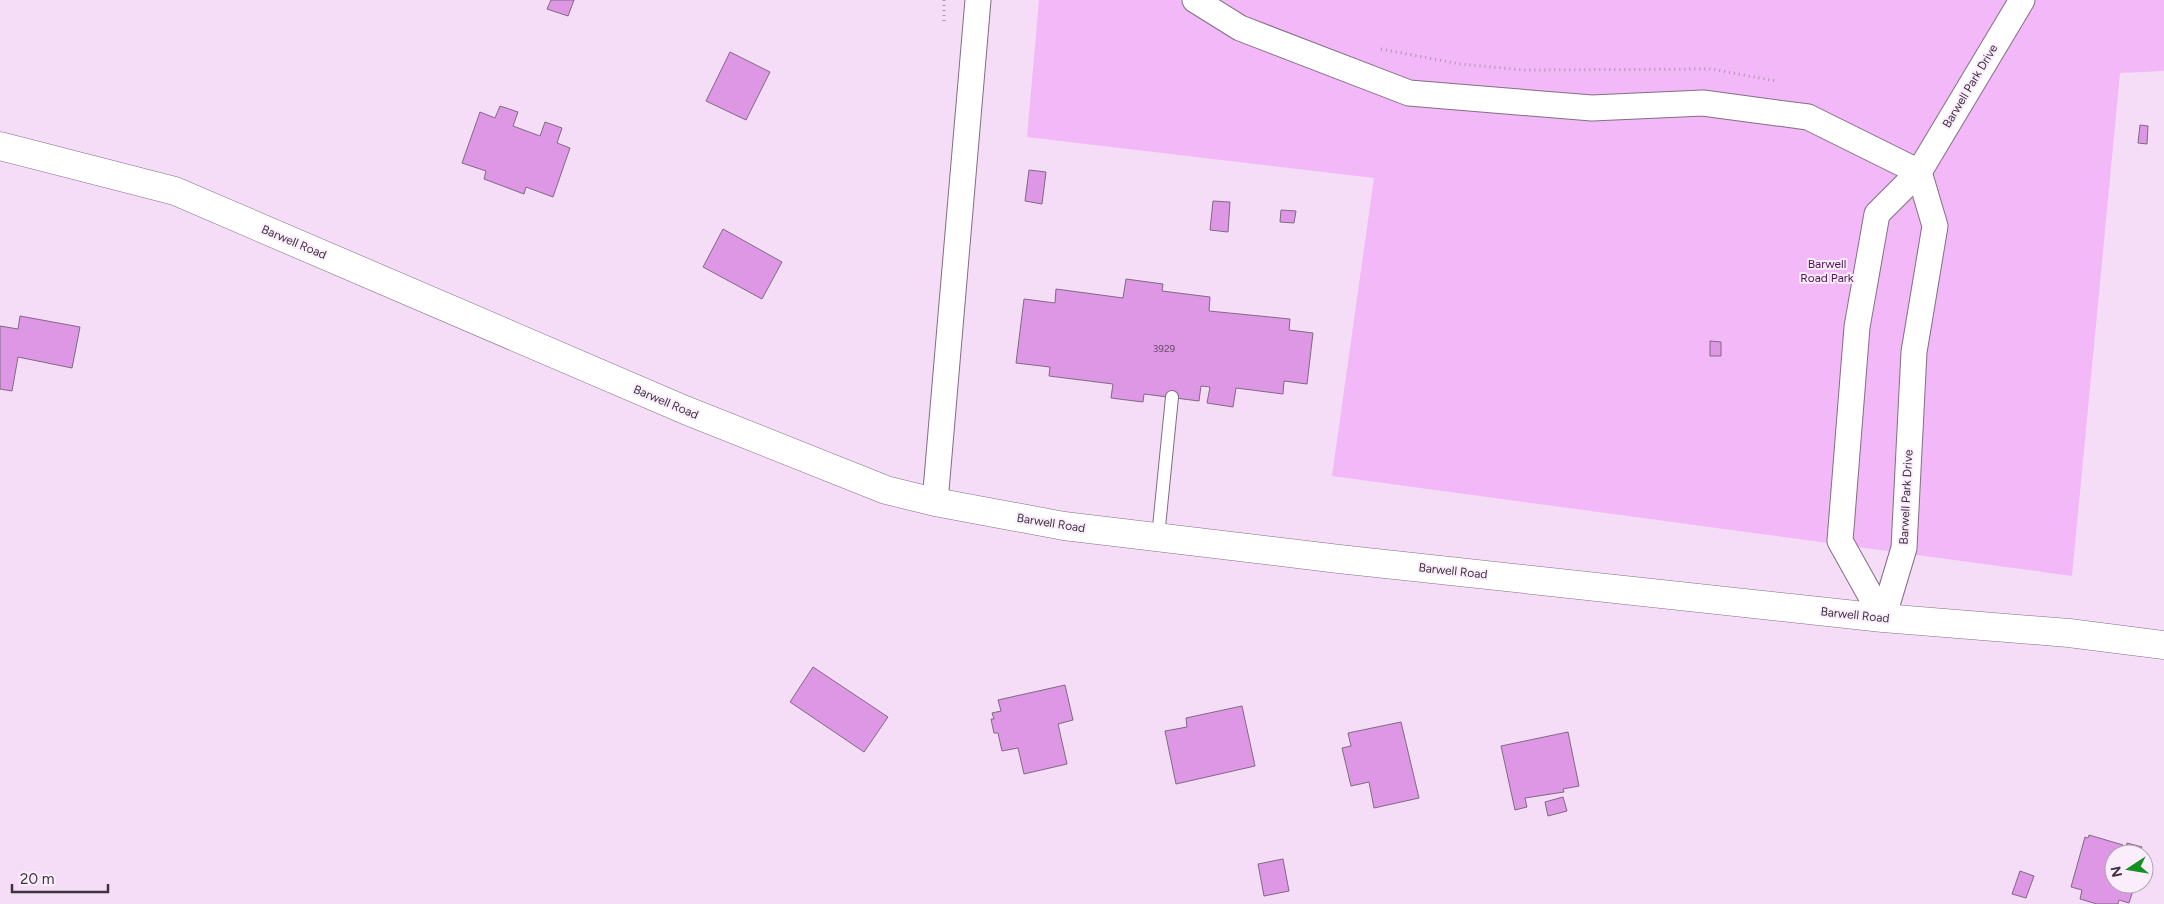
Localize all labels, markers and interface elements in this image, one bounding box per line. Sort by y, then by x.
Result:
street label: Barwell Park Drive [1940,41,2001,130]
street label: Barwell Road [259,222,329,262]
park label: Barwell Road Park [1800,257,1854,285]
house number: 3929 [1153,342,1176,355]
street label: Barwell Road [631,382,701,422]
street label: Barwell Park Drive [1897,449,1916,545]
street label: Barwell Road [1016,511,1086,535]
street label: Barwell Road [1418,560,1488,582]
street label: Barwell Road [1820,604,1890,626]
north arrow [2104,844,2154,894]
scale bar [12,862,109,894]
text: N [2107,865,2126,879]
text: 20 m [20,870,54,888]

